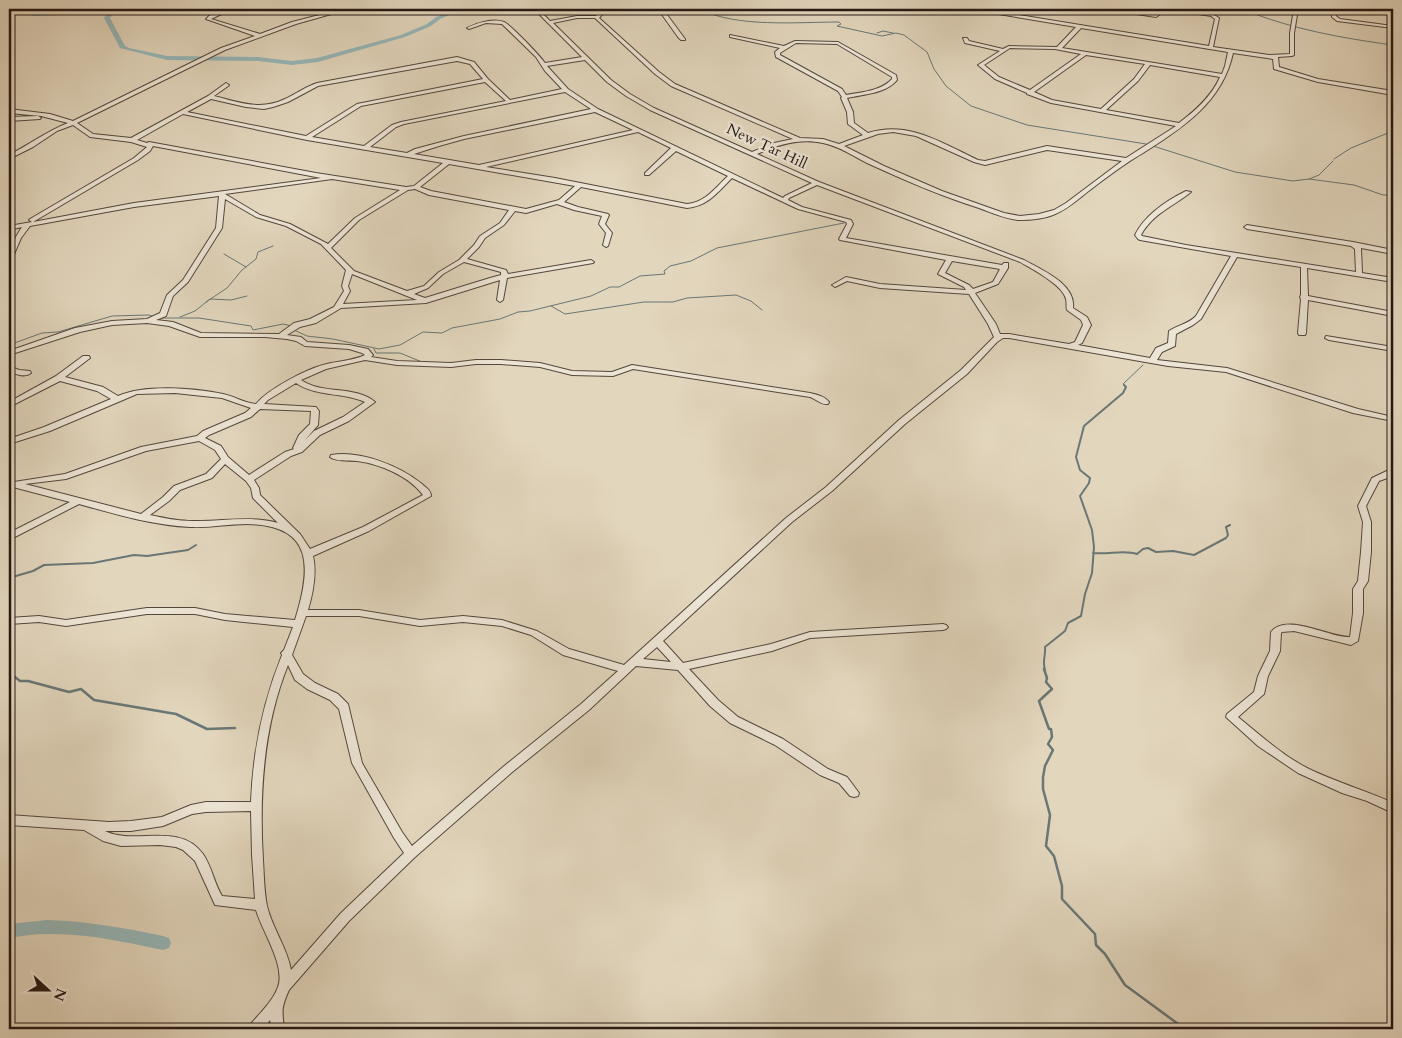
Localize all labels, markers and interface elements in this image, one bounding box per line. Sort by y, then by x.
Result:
street label: New Tar Hill [723,119,811,174]
north arrow [22,966,72,1016]
text: N [49,985,71,1004]

